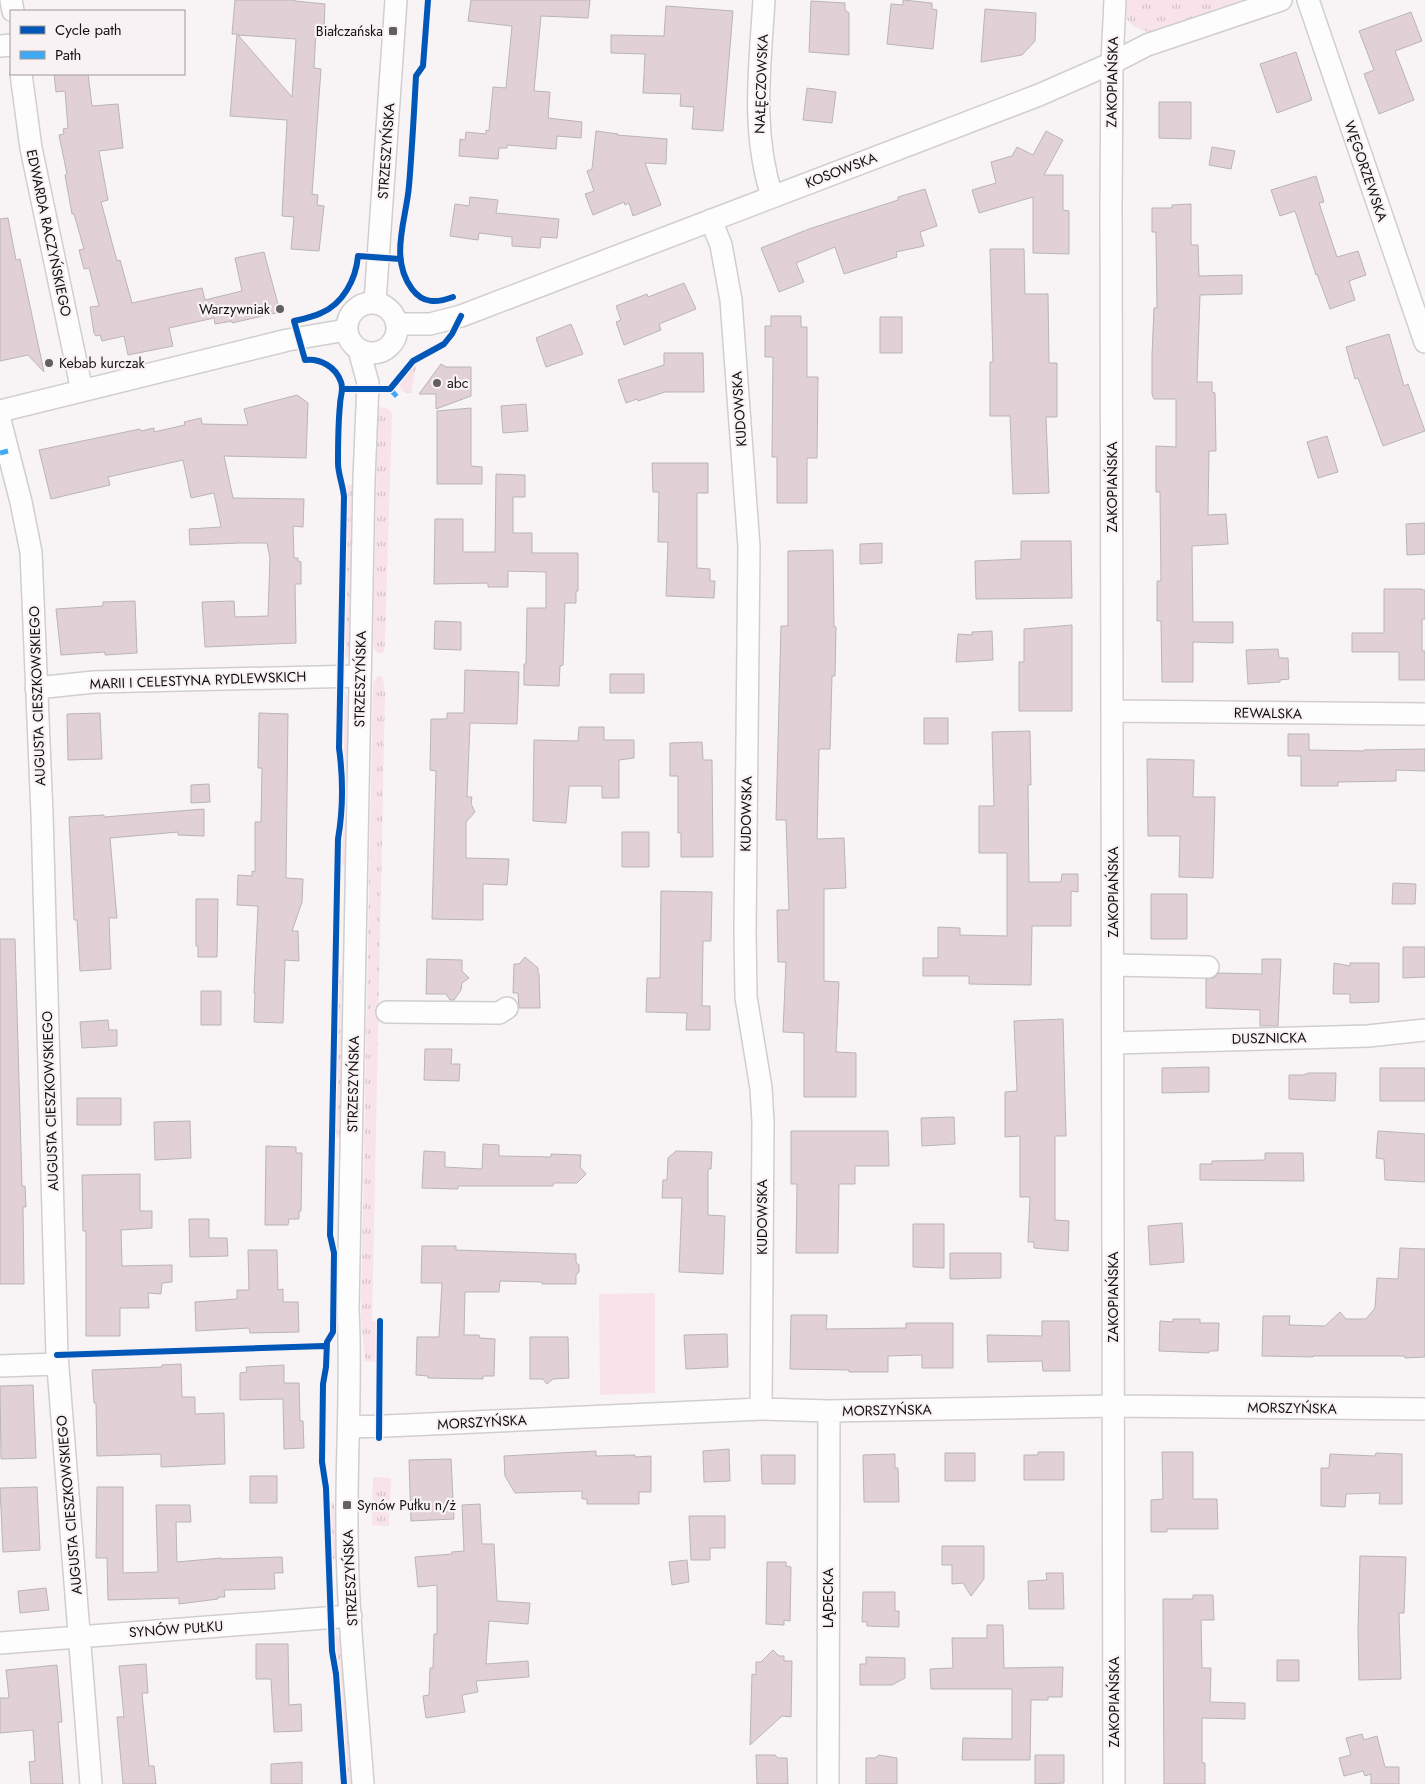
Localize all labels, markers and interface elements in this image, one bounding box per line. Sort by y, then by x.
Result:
legend [10,10,185,75]
text: Cycle path [55,19,122,41]
place label: Białczańska [316,21,383,41]
marker: Białczańska [387,25,399,37]
street label: NAŁĘCZOWSKA [749,33,773,134]
street label: ZAKOPIAŃSKA [1101,35,1123,128]
text: Path [55,44,81,66]
street label: STRZESZYŃSKA [373,101,399,200]
street label: WĘGORZEWSKA [1339,118,1393,225]
street label: KOSOWSKA [802,147,880,193]
street label: EDWARDA RACZYŃSKIEGO [22,148,76,318]
place label: Warzywniak [199,299,271,319]
marker: Warzywniak [274,303,286,315]
place label: Kebab kurczak [59,353,145,373]
marker: Kebab kurczak [43,357,55,369]
street label: KUDOWSKA [726,370,752,447]
place label: abc [447,373,468,393]
marker: abc [431,377,443,389]
street label: ZAKOPIAŃSKA [1102,441,1122,533]
street label: AUGUSTA CIESZKOWSKIEGO [24,606,50,786]
street label: STRZESZYŃSKA [349,630,371,727]
street label: MARII I CELESTYNA RYDLEWSKICH [89,666,307,694]
street label: REWALSKA [1234,702,1303,724]
street label: KUDOWSKA [735,775,757,852]
street label: ZAKOPIAŃSKA [1103,846,1123,938]
street label: AUGUSTA CIESZKOWSKIEGO [37,1011,63,1191]
street label: DUSZNICKA [1232,1027,1307,1049]
street label: STRZESZYŃSKA [342,1035,364,1132]
street label: KUDOWSKA [752,1178,772,1255]
street label: ZAKOPIAŃSKA [1103,1251,1123,1343]
street label: MORSZYŃSKA [1247,1397,1338,1419]
street label: MORSZYŃSKA [842,1399,933,1421]
street label: MORSZYŃSKA [437,1410,528,1434]
street label: AUGUSTA CIESZKOWSKIEGO [51,1414,87,1596]
place label: Synów Pułku n/ż [357,1495,456,1515]
marker: Synów Pułku n/ż [341,1499,353,1511]
street label: STRZESZYŃSKA [337,1528,363,1627]
street label: LĄDECKA [818,1567,838,1628]
street label: SYNÓW PUŁKU [128,1616,224,1642]
street label: ZAKOPIAŃSKA [1104,1656,1124,1748]

